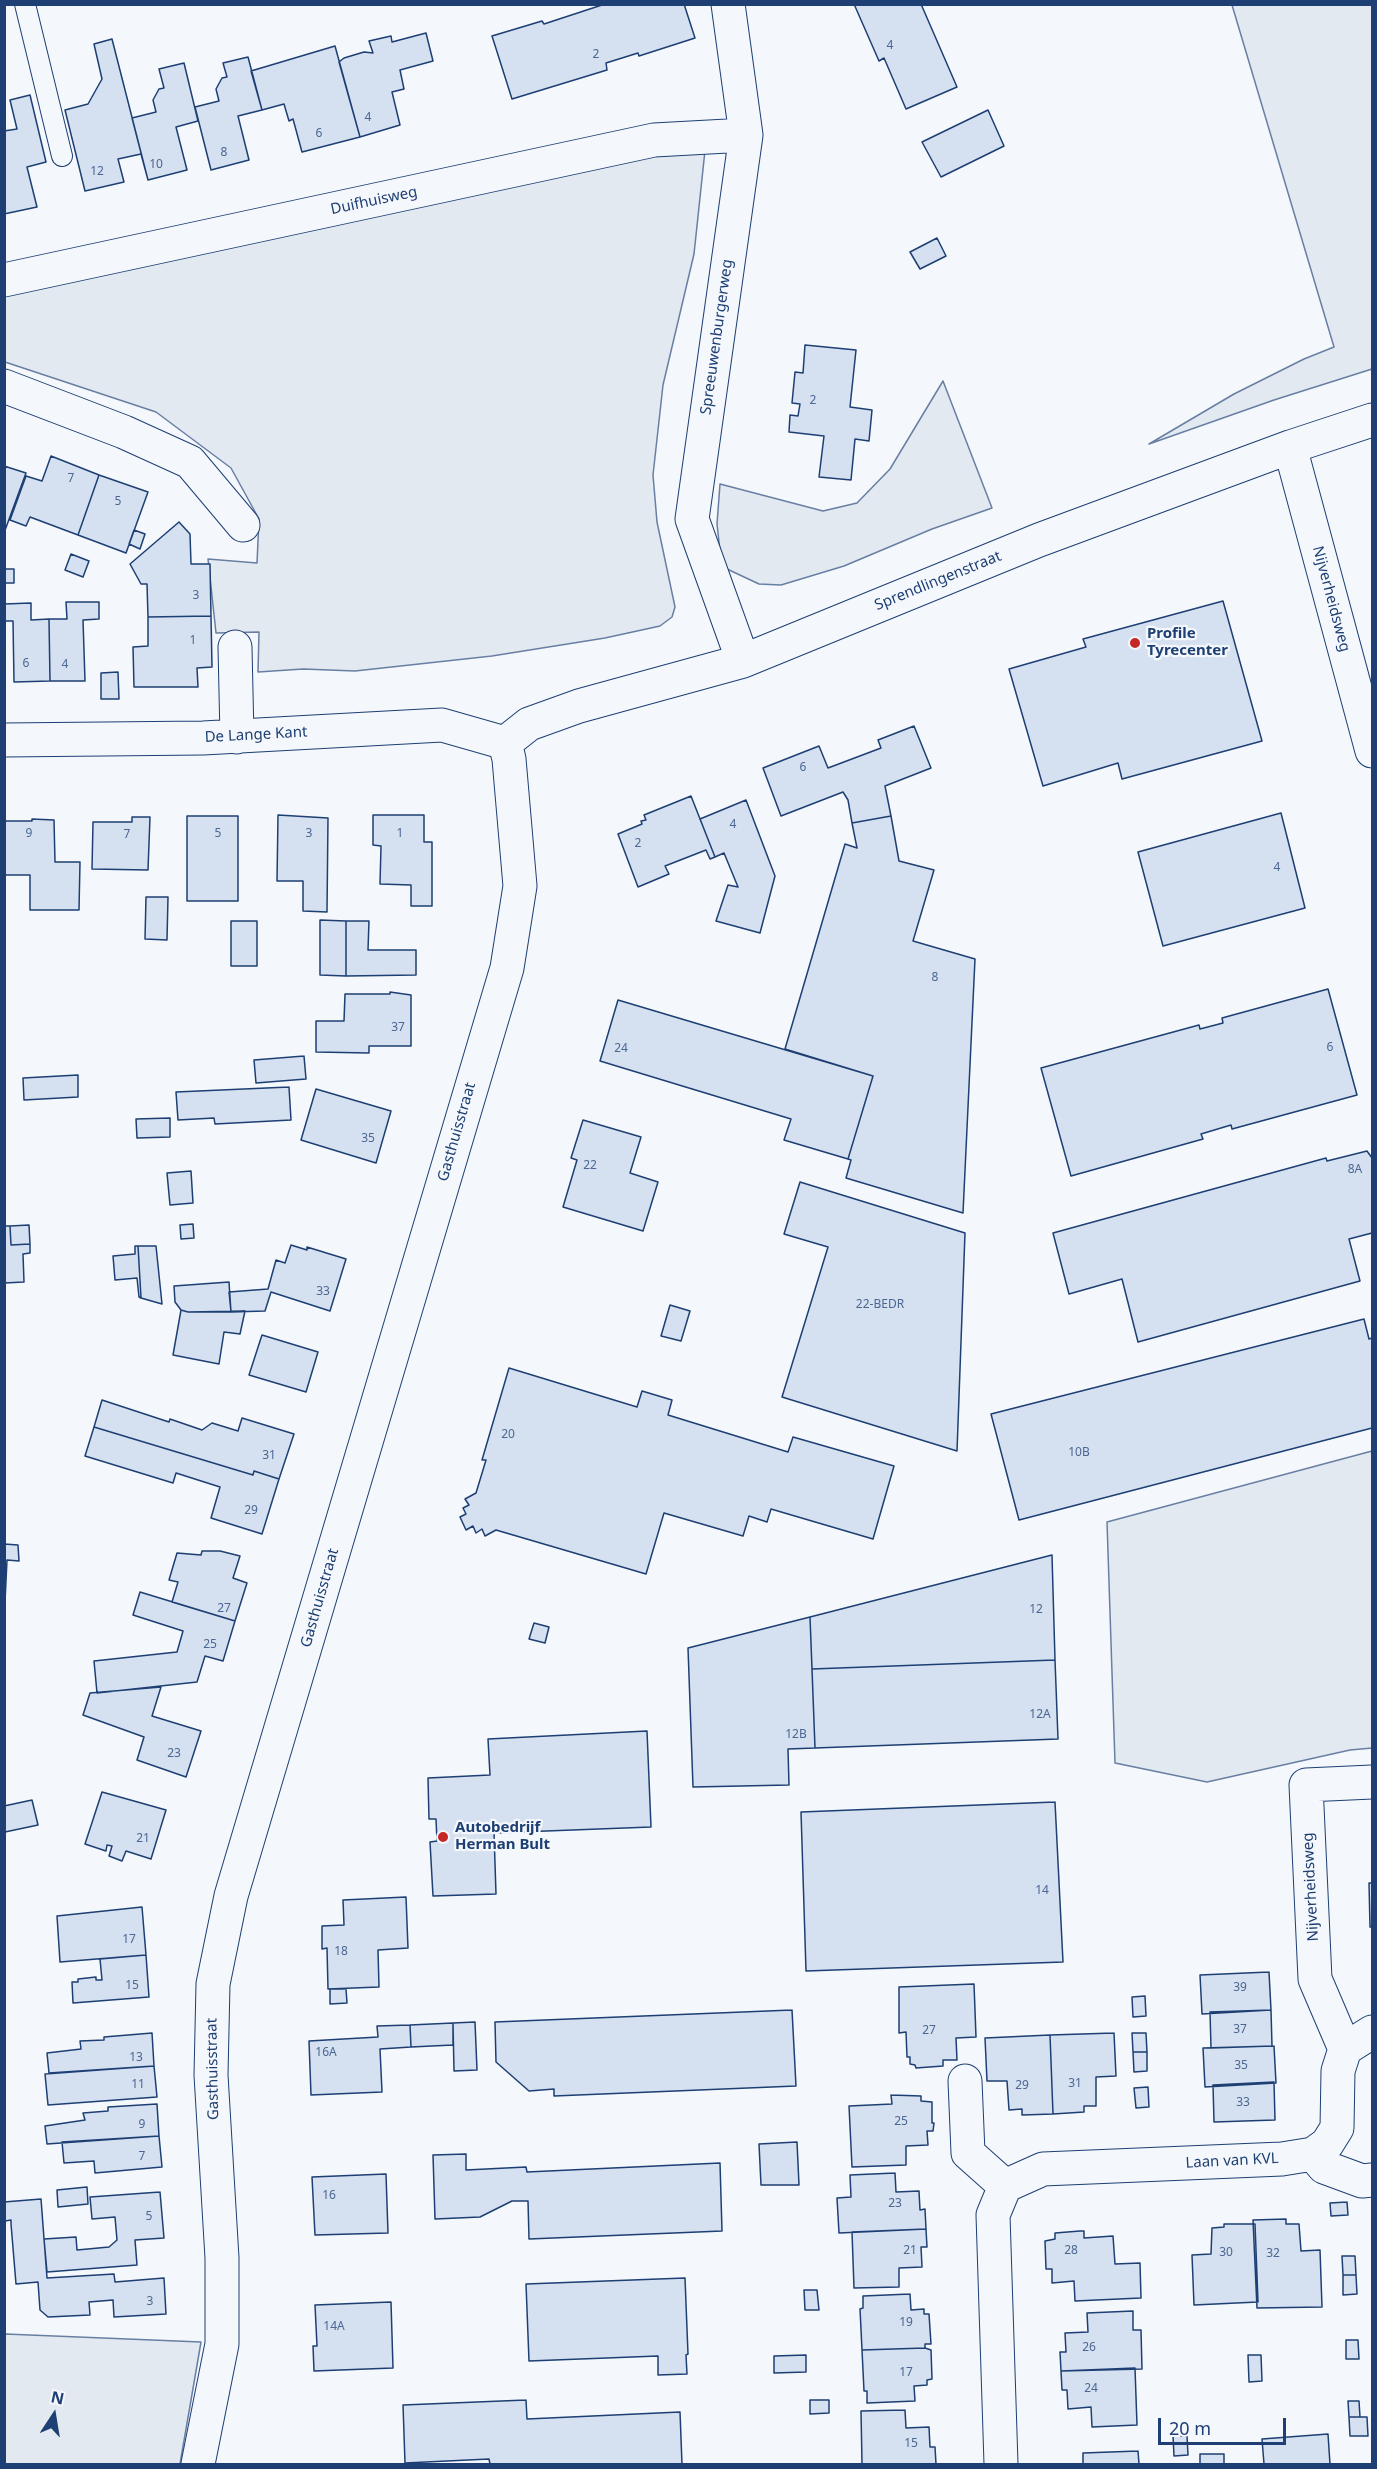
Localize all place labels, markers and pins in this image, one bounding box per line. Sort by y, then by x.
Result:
place label: Profile Tyrecenter [1147,625,1228,660]
marker: Profile Tyrecenter [1128,636,1142,650]
place label: Autobedrijf Herman Bult [455,1819,550,1854]
marker: Autobedrijf Herman Bult [436,1830,450,1844]

